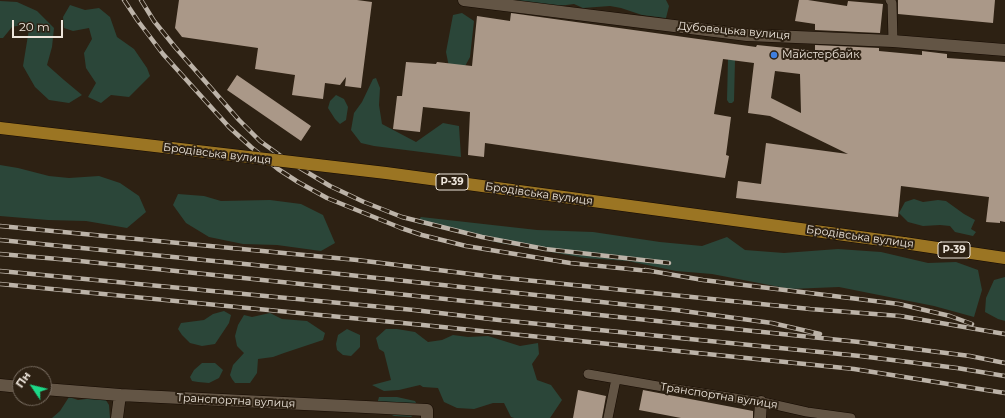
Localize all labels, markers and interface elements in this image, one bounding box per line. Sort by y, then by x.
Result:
scale bar [14,12,65,38]
text: 20 m [19,19,50,34]
street label: Дубовецька вулиця [677,20,791,42]
place label: Майстербайк [782,48,860,62]
marker: Майстербайк [769,50,779,60]
street label: Бродівська вулиця [162,141,272,167]
road number: Р-39 [436,174,468,190]
street label: Бродівська вулиця [484,180,594,208]
street label: Бродівська вулиця [805,223,915,251]
road number: Р-39 [938,242,970,258]
north arrow [12,366,52,406]
text: Пн [12,369,33,391]
street label: Транспортна вулиця [659,380,779,412]
street label: Транспортна вулиця [176,391,296,411]

